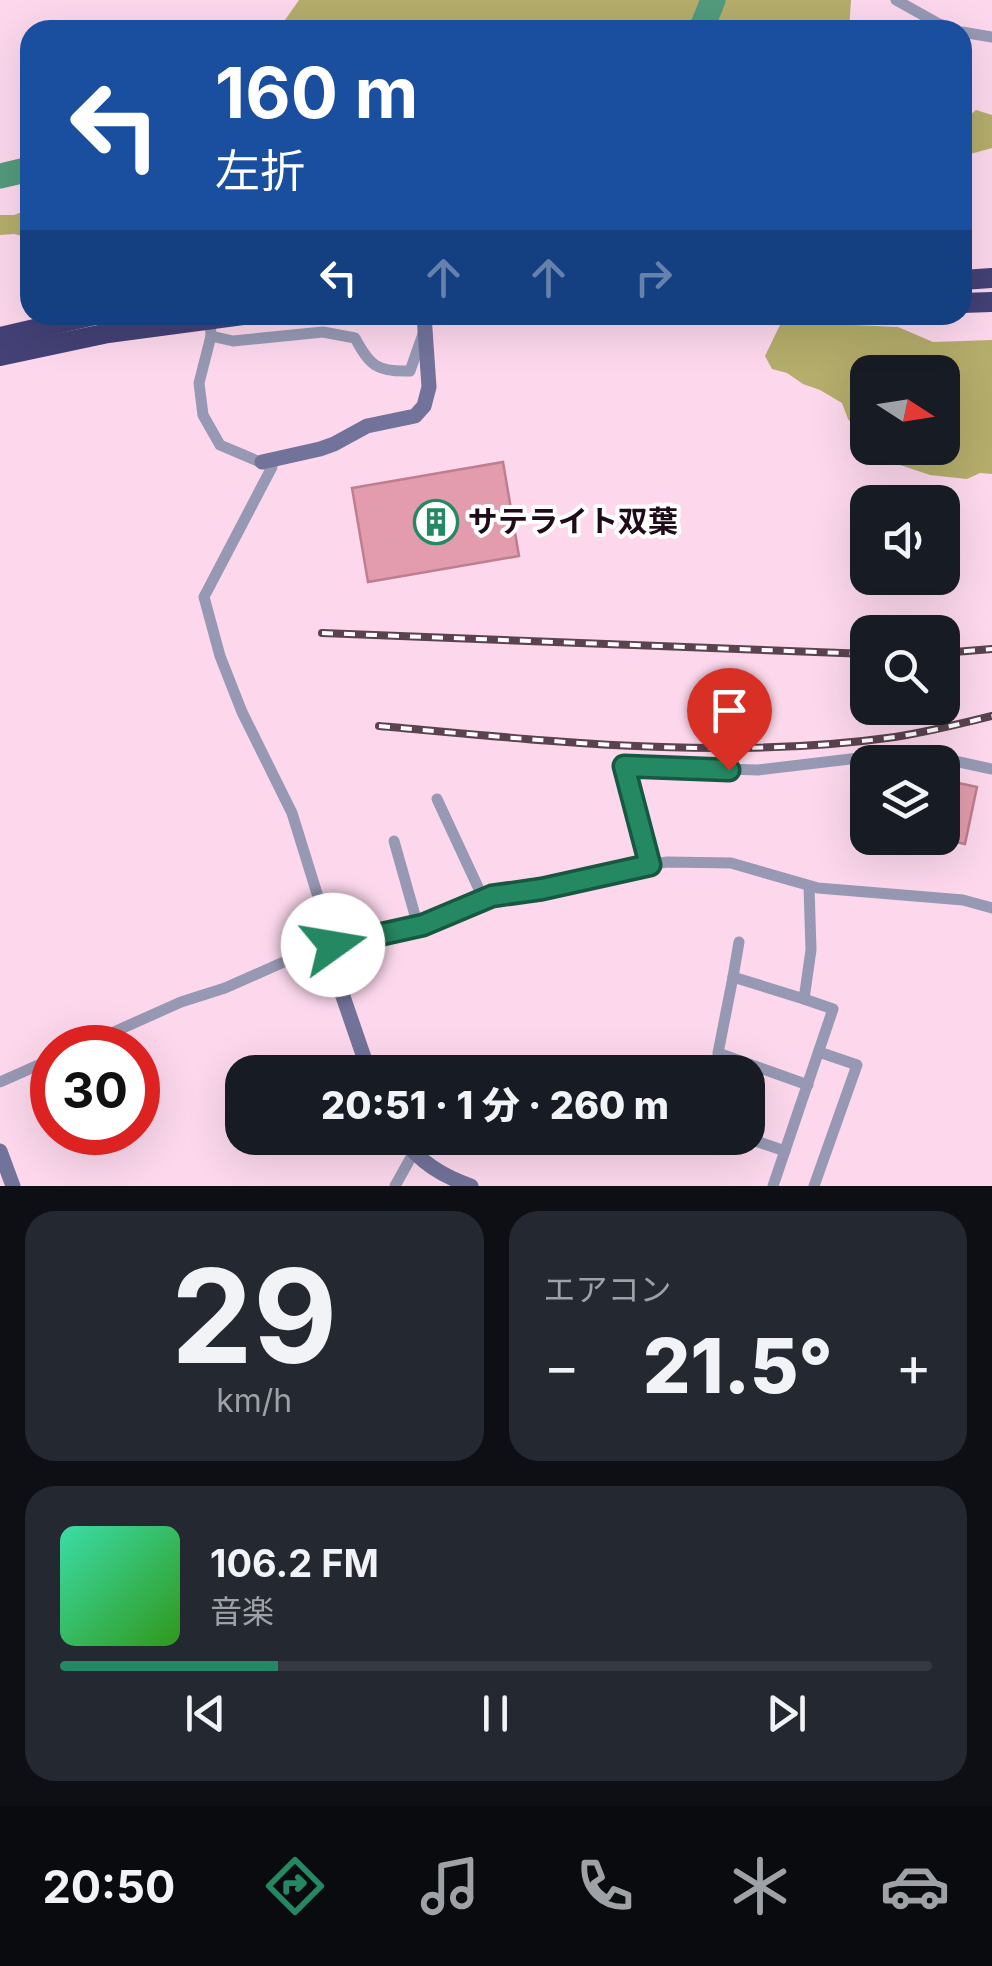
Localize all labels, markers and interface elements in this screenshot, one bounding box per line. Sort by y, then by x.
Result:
text: 160 m [215,50,418,135]
icon: left [50,60,180,190]
text: 左折 [215,143,305,198]
icon: left [311,250,366,305]
icon: ahead [416,250,471,305]
icon: ahead [521,250,576,305]
icon: right [626,250,681,305]
north arrow [850,355,960,465]
map controls [850,355,960,855]
button: sound [850,485,960,595]
building icon: サテライト双葉 [413,499,459,545]
place label: サテライト双葉 [468,503,678,539]
button: search [850,615,960,725]
pin [687,668,772,771]
icon: arrive [702,683,757,738]
button: layers [850,745,960,855]
position arrow [281,893,385,997]
speed limit sign: 30 [30,1025,160,1155]
text: 20:51 · 1 分 · 260 m [321,1082,669,1128]
text: 29 [171,1237,337,1394]
text: エアコン [544,1270,672,1309]
text: 21.5° [643,1320,833,1411]
text: − [544,1333,580,1399]
text: + [896,1333,932,1399]
text: km/h [216,1381,292,1420]
text: 106.2 FM [210,1540,379,1586]
text: 音楽 [210,1592,274,1631]
icon: previous [178,1686,233,1741]
icon: pause [468,1686,523,1741]
icon: next [759,1686,814,1741]
icon: directions [260,1851,330,1921]
icon: music [415,1851,485,1921]
icon: phone [570,1851,640,1921]
icon: climate [725,1851,795,1921]
icon: car [880,1851,950,1921]
text: 20:50 [42,1859,175,1914]

